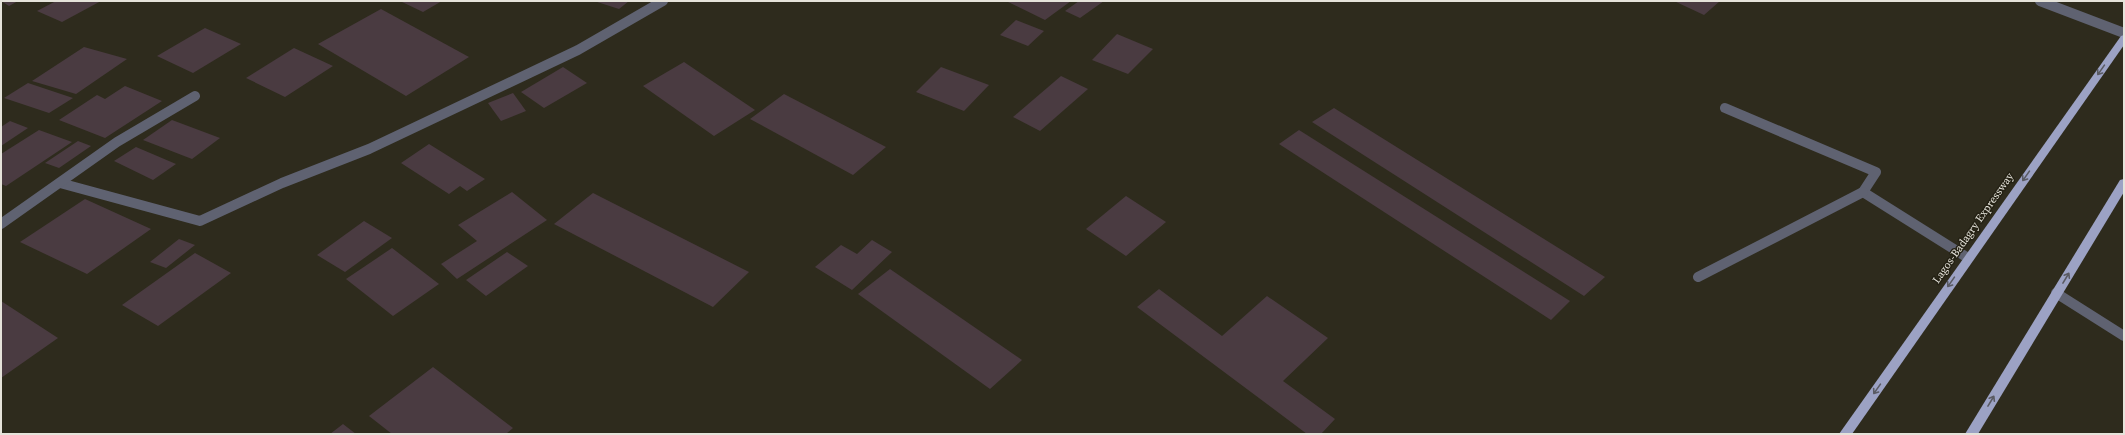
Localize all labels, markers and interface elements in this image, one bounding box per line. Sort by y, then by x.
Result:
one-way arrow [2097,65,2105,76]
street label: Lagos-Badagry Expressway [1929,169,2017,287]
one-way arrow [2022,170,2030,181]
one-way arrow [2062,273,2070,284]
one-way arrow [1947,277,1955,288]
one-way arrow [1873,383,1881,394]
one-way arrow [1987,396,1995,407]

